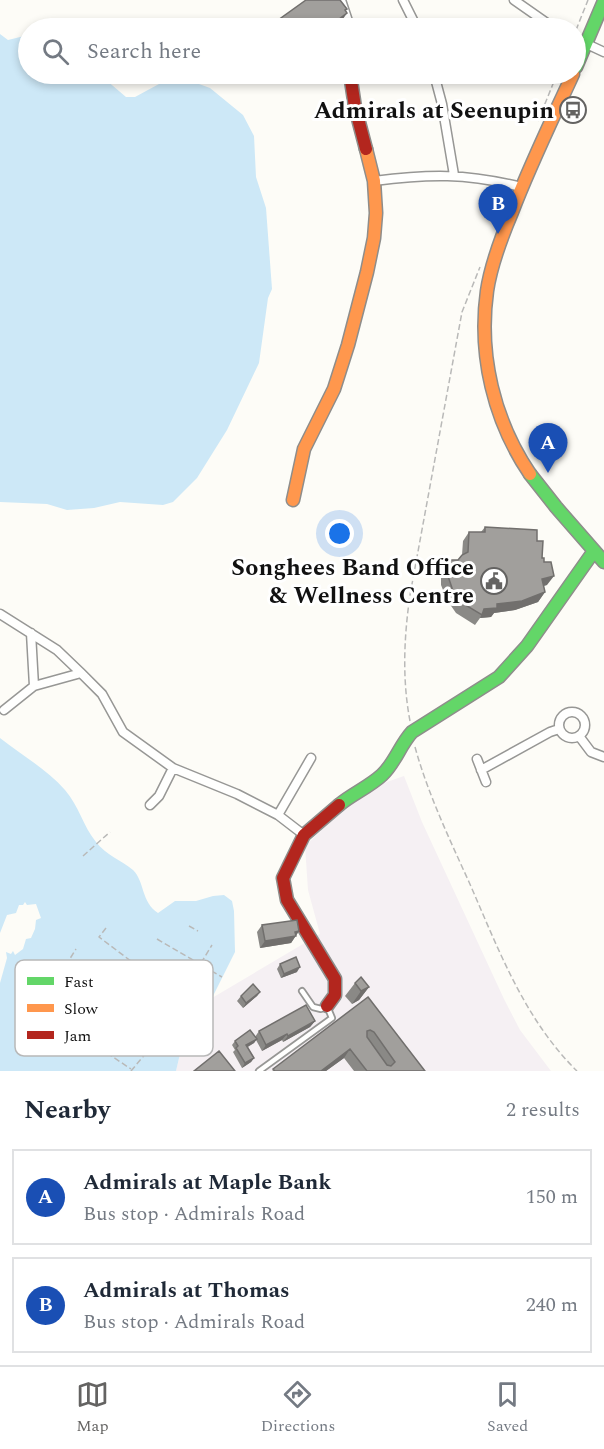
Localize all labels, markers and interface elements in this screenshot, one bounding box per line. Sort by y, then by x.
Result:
search box [18,18,586,84]
icon: search [39,35,72,68]
text: Search here [87,35,201,68]
place label: Admirals at Seenupin [314,93,554,129]
bus stop icon: Admirals at Seenupin [558,95,588,125]
pin: B [478,184,518,234]
pin: A [528,424,568,473]
your location [325,519,354,548]
place label: Songhees Band Office & Wellness Centre [231,550,474,614]
public building icon: Songhees Band Office & Wellness Centre [479,566,509,596]
legend [15,960,213,1056]
text: Fast [64,970,94,994]
text: Slow [64,997,99,1021]
text: Jam [64,1024,92,1048]
text: Nearby [24,1090,110,1130]
text: 2 results [506,1095,580,1125]
text: Admirals at Maple Bank [83,1166,332,1199]
text: A [38,1182,53,1212]
text: 150 m [526,1182,578,1212]
text: Bus stop · Admirals Road [83,1199,305,1229]
text: Admirals at Thomas [83,1274,290,1307]
text: B [38,1290,53,1320]
text: 240 m [526,1290,578,1320]
text: Bus stop · Admirals Road [83,1307,305,1337]
tab: Map [76,1378,109,1438]
tab: Directions [261,1378,335,1438]
tab: Saved [487,1378,528,1438]

